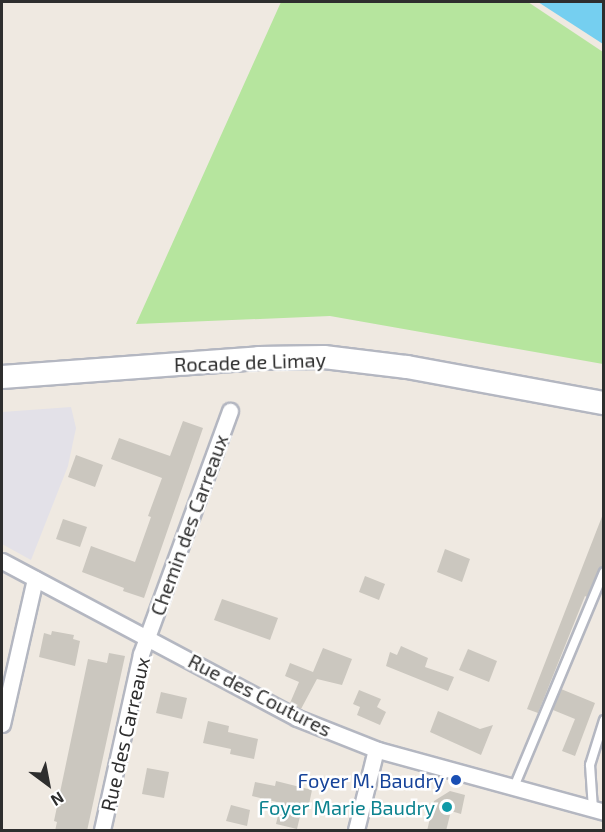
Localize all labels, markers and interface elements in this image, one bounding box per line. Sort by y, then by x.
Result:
street label: Rocade de Limay [174,347,326,377]
street label: Chemin des Carreaux [145,431,233,619]
street label: Rue des Coutures [184,649,336,741]
street label: Rue des Carreaux [96,655,154,813]
north arrow [18,754,78,814]
place label: Foyer M. Baudry [297,768,444,792]
marker: Foyer M. Baudry [449,773,463,787]
text: N [48,789,68,811]
place label: Foyer Marie Baudry [258,795,435,819]
marker: Foyer Marie Baudry [440,800,454,814]

